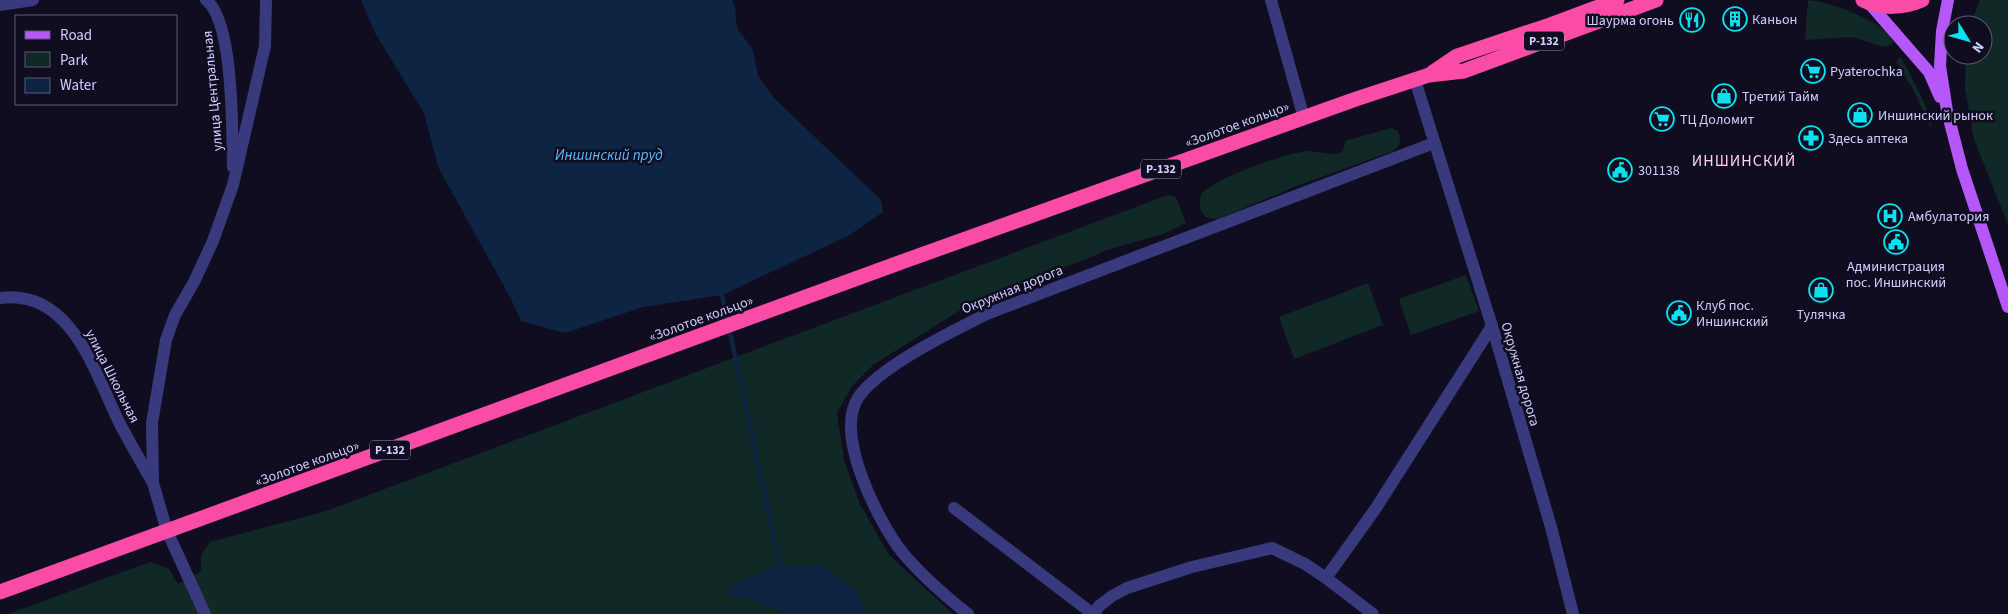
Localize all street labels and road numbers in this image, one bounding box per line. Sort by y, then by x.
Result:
street label: улица Центральная [198,30,228,152]
road number: Р-132 [1524,31,1564,50]
street label: «Золотое кольцо» [1182,97,1292,153]
road number: Р-132 [1141,160,1181,178]
street label: Окружная дорога [959,260,1066,319]
street label: «Золотое кольцо» [646,291,756,347]
street label: Окружная дорога [1496,320,1544,429]
street label: улица Школьная [80,326,144,427]
street label: «Золотое кольцо» [252,436,362,492]
road number: Р-132 [370,440,410,460]

